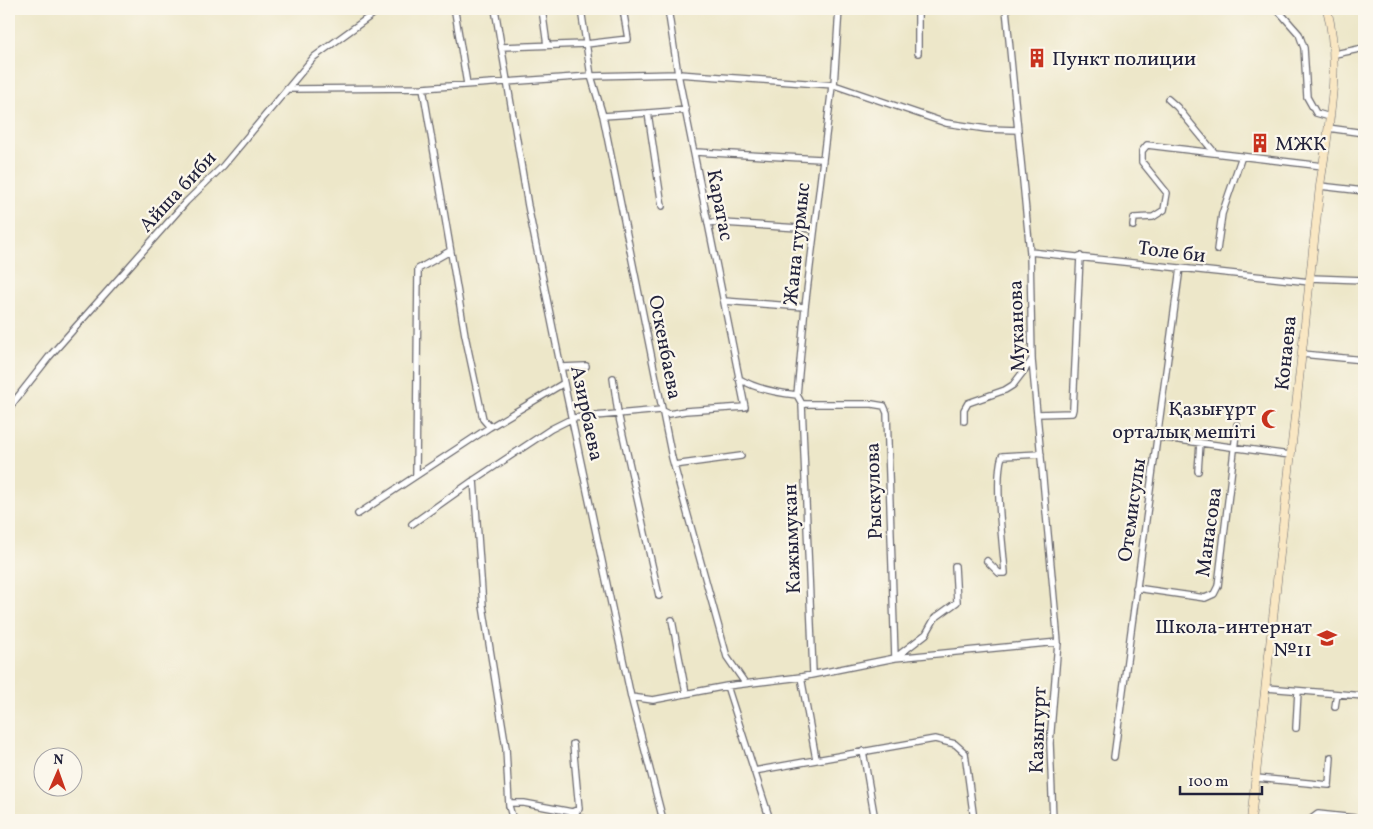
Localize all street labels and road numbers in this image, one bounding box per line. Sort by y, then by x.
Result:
street label: Айша биби [133,145,224,239]
street label: Каратас [698,167,740,244]
street label: Жана турмыс [778,181,818,307]
street label: Толе би [1136,235,1207,271]
street label: Муканова [1002,279,1034,372]
street label: Оскенбаева [640,293,688,402]
street label: Конаева [1269,314,1305,392]
street label: Азирбаева [562,363,610,464]
street label: Рыскулова [859,442,891,540]
street label: Отемисулы [1112,457,1154,564]
street label: Кажымукан [777,483,809,595]
street label: Манасова [1190,486,1230,579]
street label: Казыгурт [1023,686,1055,774]

